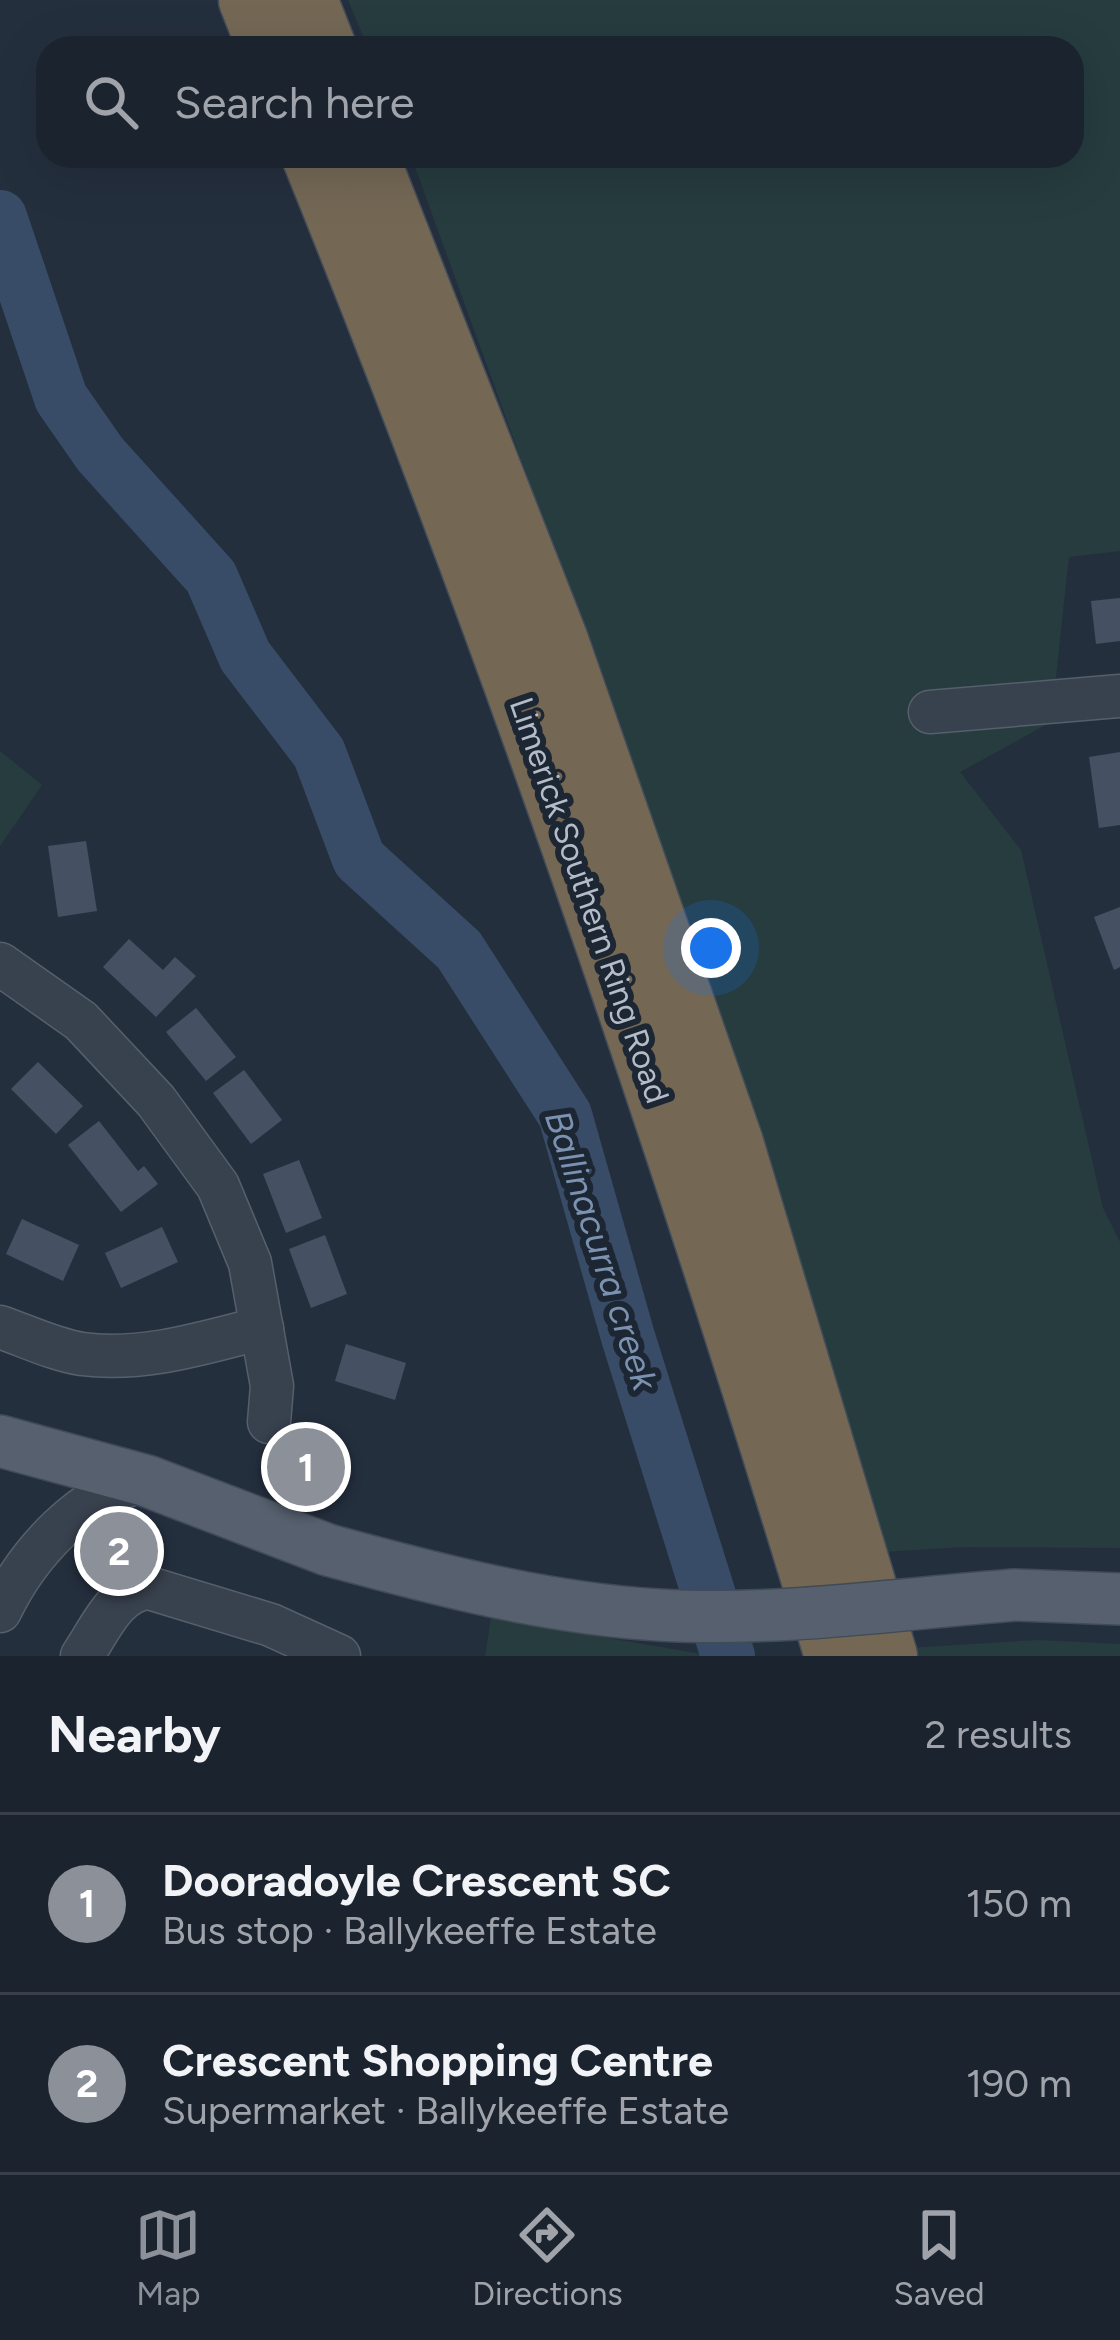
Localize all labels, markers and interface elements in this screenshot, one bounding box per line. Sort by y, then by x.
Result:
search box [36,36,1084,168]
icon: search [78,69,144,135]
text: Search here [174,75,414,129]
street label: Limerick Southern Ring Road [502,692,677,1108]
your location [681,918,741,978]
water label: Ballinacurra creek [536,1105,667,1397]
pin: 1 [267,1422,345,1512]
pin: 2 [80,1506,158,1596]
text: Nearby [48,1704,221,1765]
text: 2 results [925,1711,1072,1758]
text: Dooradoyle Crescent SC [162,1853,671,1907]
text: 1 [79,1880,95,1927]
text: 150 m [966,1880,1072,1927]
text: Bus stop · Ballykeeffe Estate [162,1907,657,1954]
text: Crescent Shopping Centre [162,2033,713,2087]
text: 2 [76,2060,98,2107]
text: 190 m [966,2060,1072,2107]
text: Supermarket · Ballykeeffe Estate [162,2087,729,2134]
tab: Map [135,2202,201,2313]
tab: Directions [472,2202,623,2313]
tab: Saved [894,2202,985,2313]

